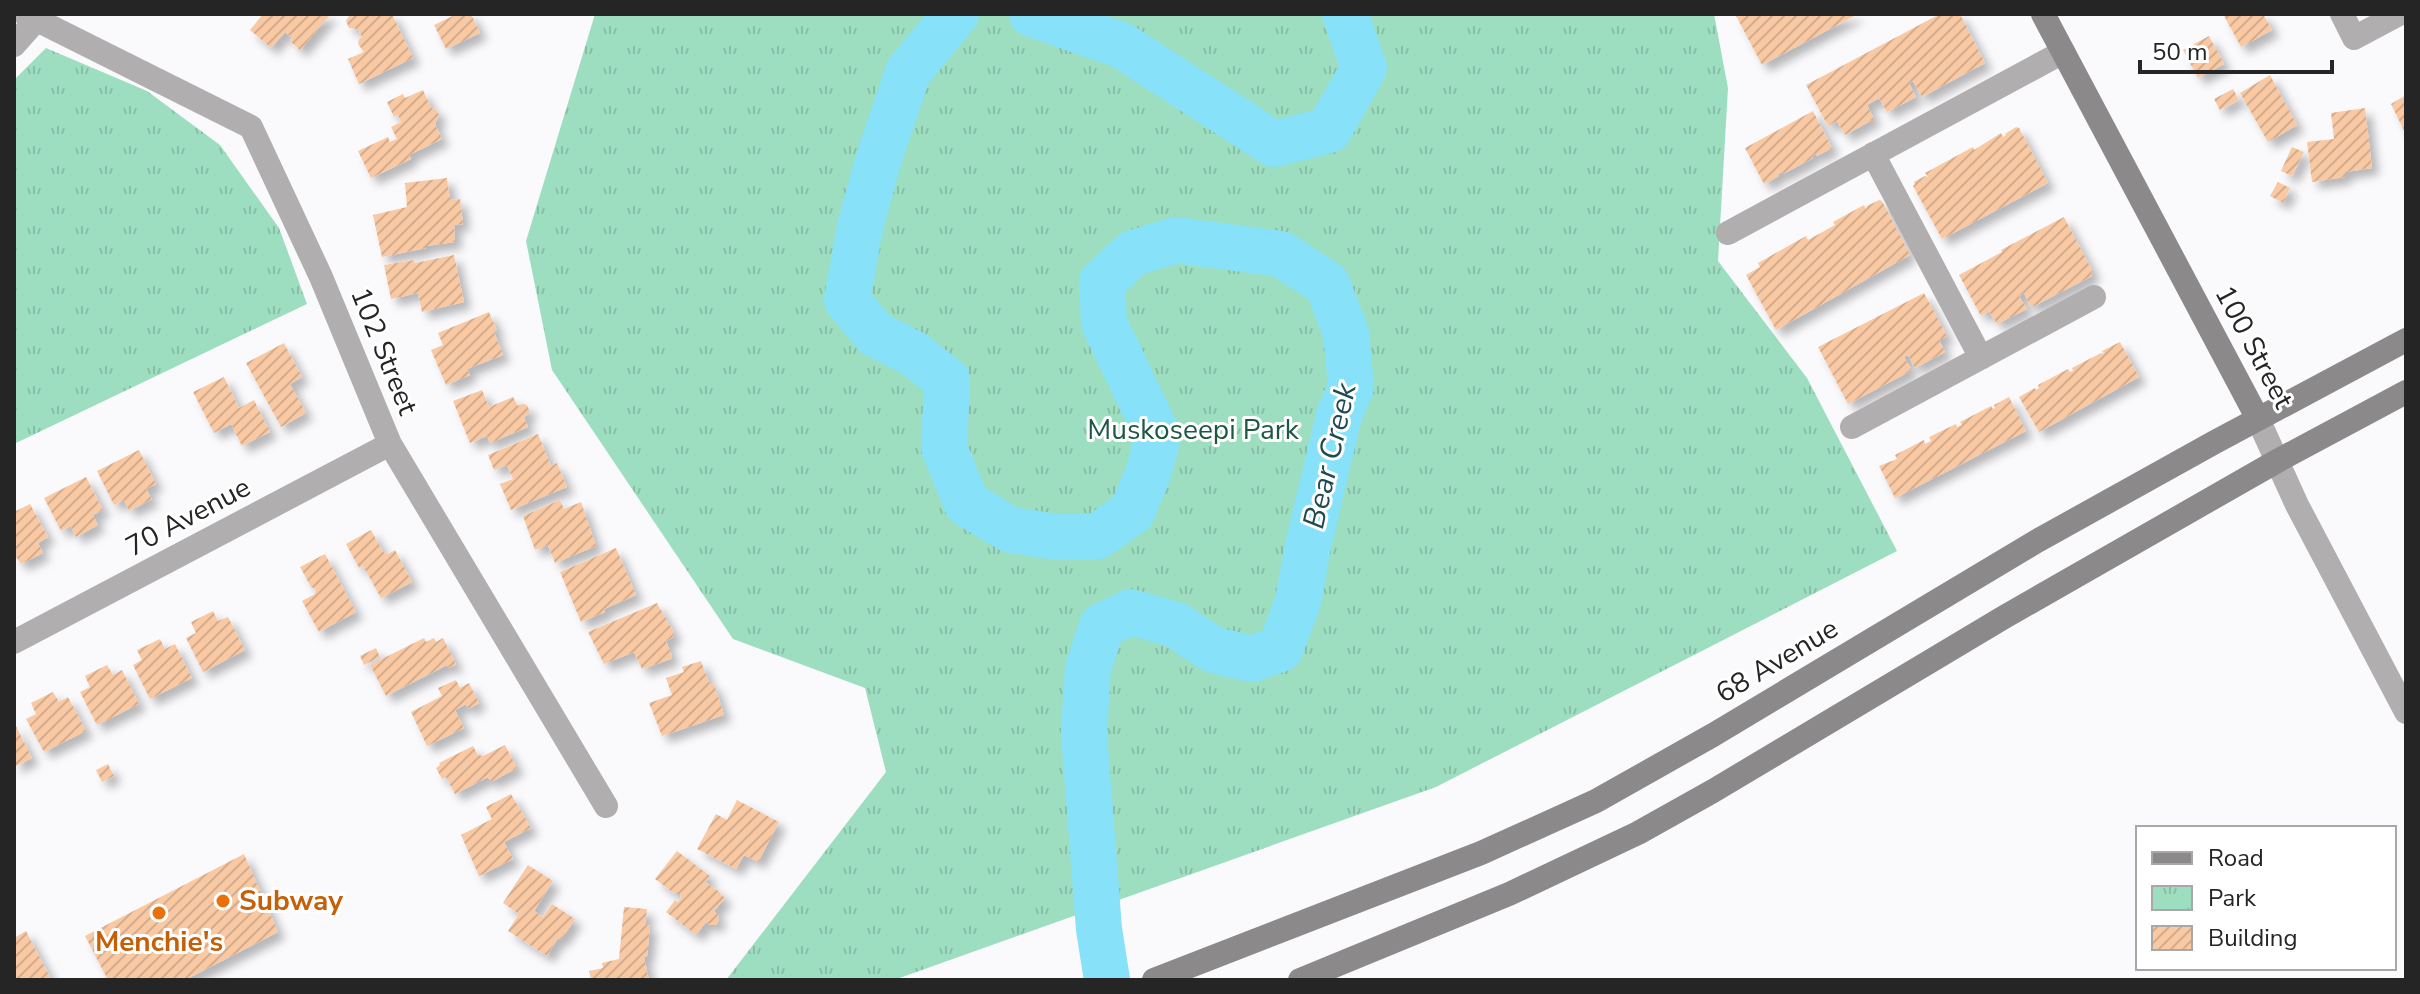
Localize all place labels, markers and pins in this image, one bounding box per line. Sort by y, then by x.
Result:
place label: Subway [239,882,343,920]
marker: Subway [214,892,232,910]
marker: Menchie's [150,904,168,922]
place label: Menchie's [95,923,223,961]

